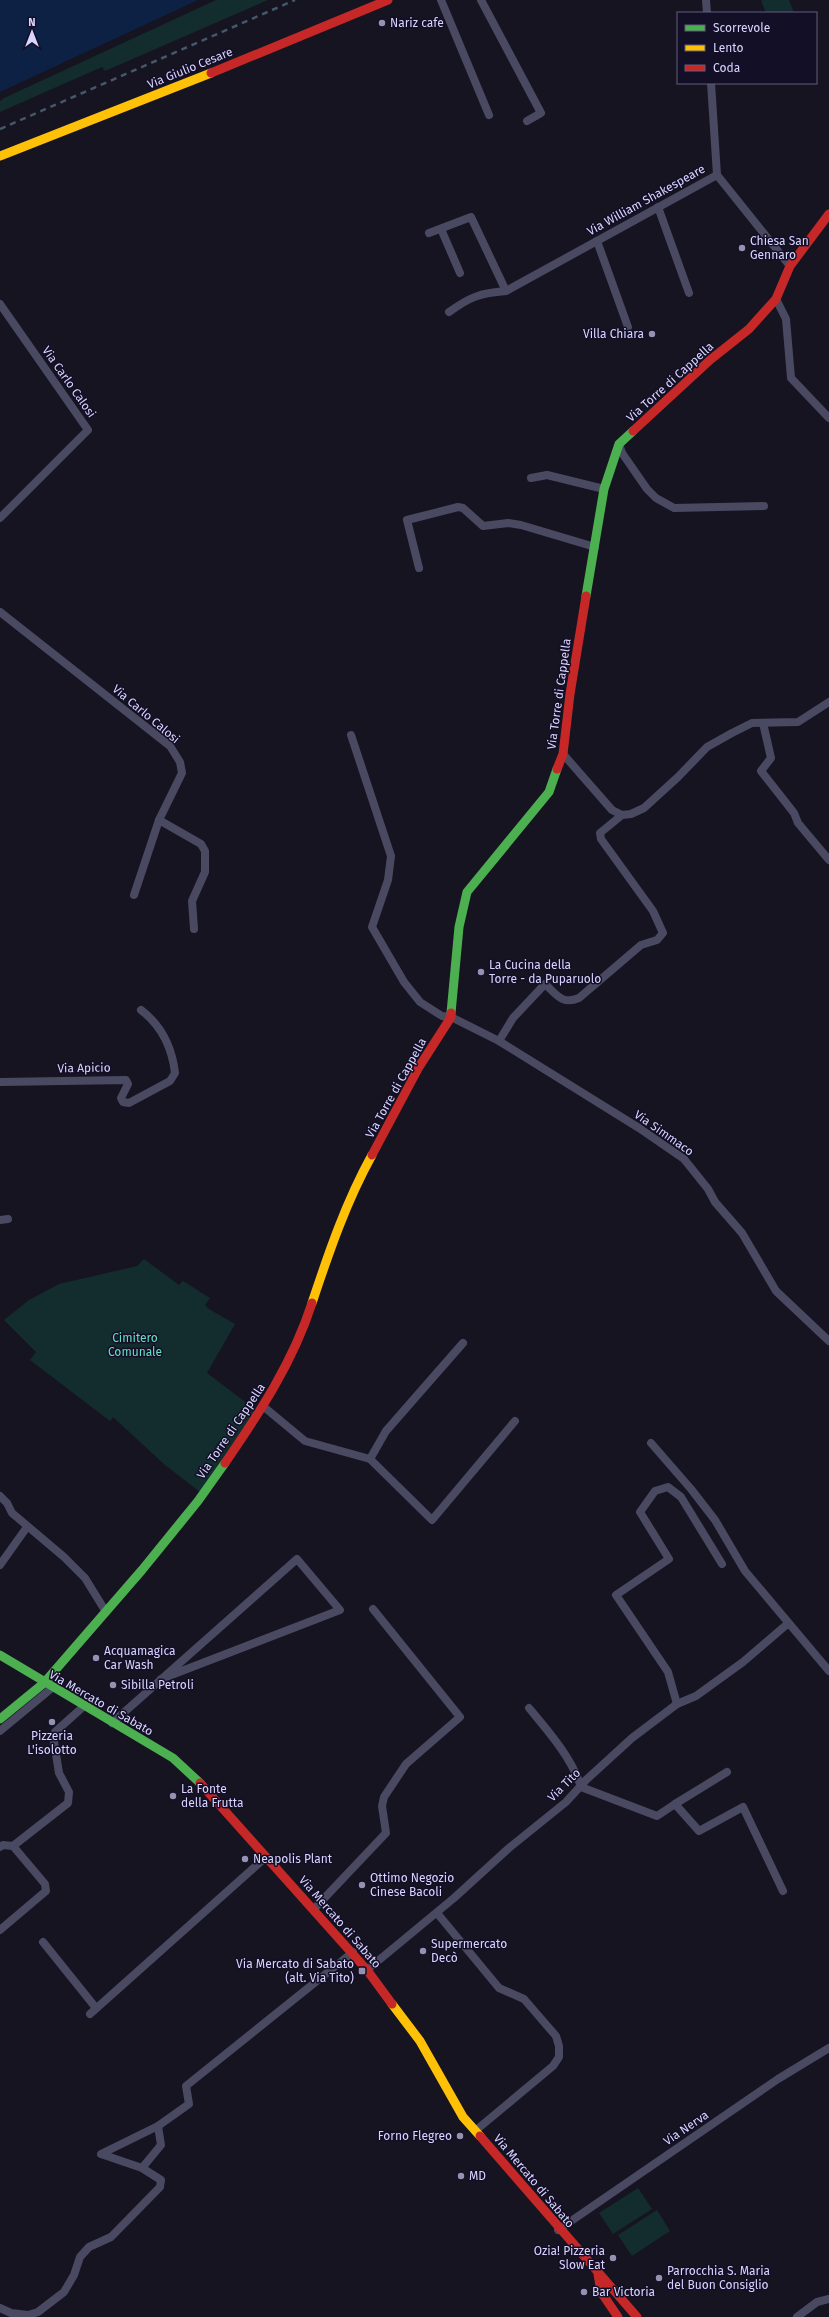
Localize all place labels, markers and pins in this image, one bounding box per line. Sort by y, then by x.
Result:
place label: Nariz cafe [390,16,444,30]
marker: Nariz cafe [377,18,387,28]
place label: Chiesa San Gennaro [750,234,809,262]
marker: Chiesa San Gennaro [737,243,747,253]
place label: Villa Chiara [583,327,644,341]
marker: Villa Chiara [647,329,657,339]
place label: La Cucina della Torre - da Puparuolo [489,958,601,986]
marker: La Cucina della Torre - da Puparuolo [476,967,486,977]
place label: Acquamagica Car Wash [104,1644,176,1672]
marker: Acquamagica Car Wash [91,1653,101,1663]
place label: Sibilla Petroli [121,1678,194,1692]
marker: Sibilla Petroli [108,1680,118,1690]
marker: Pizzeria L'isolotto [47,1717,57,1727]
place label: Pizzeria L'isolotto [27,1729,77,1757]
place label: La Fonte della Frutta [181,1782,244,1810]
marker: La Fonte della Frutta [168,1791,178,1801]
place label: Neapolis Plant [253,1852,333,1866]
marker: Neapolis Plant [240,1854,250,1864]
place label: Ottimo Negozio Cinese Bacoli [370,1871,454,1899]
marker: Ottimo Negozio Cinese Bacoli [357,1880,367,1890]
place label: Supermercato Decò [431,1937,507,1965]
marker: Supermercato Decò [418,1946,428,1956]
place label: Via Mercato di Sabato (alt. Via Tito) [236,1957,354,1985]
marker: Via Mercato di Sabato (alt. Via Tito) [357,1966,367,1976]
place label: Forno Flegreo [378,2129,452,2143]
marker: Forno Flegreo [455,2131,465,2141]
place label: MD [469,2169,486,2183]
marker: MD [456,2171,466,2181]
place label: Ozia! Pizzeria Slow Eat [534,2244,606,2272]
marker: Ozia! Pizzeria Slow Eat [608,2253,618,2263]
place label: Parrocchia S. Maria del Buon Consiglio [667,2264,770,2292]
marker: Parrocchia S. Maria del Buon Consiglio [654,2273,664,2283]
place label: Bar Victoria [592,2285,655,2299]
marker: Bar Victoria [579,2287,589,2297]

